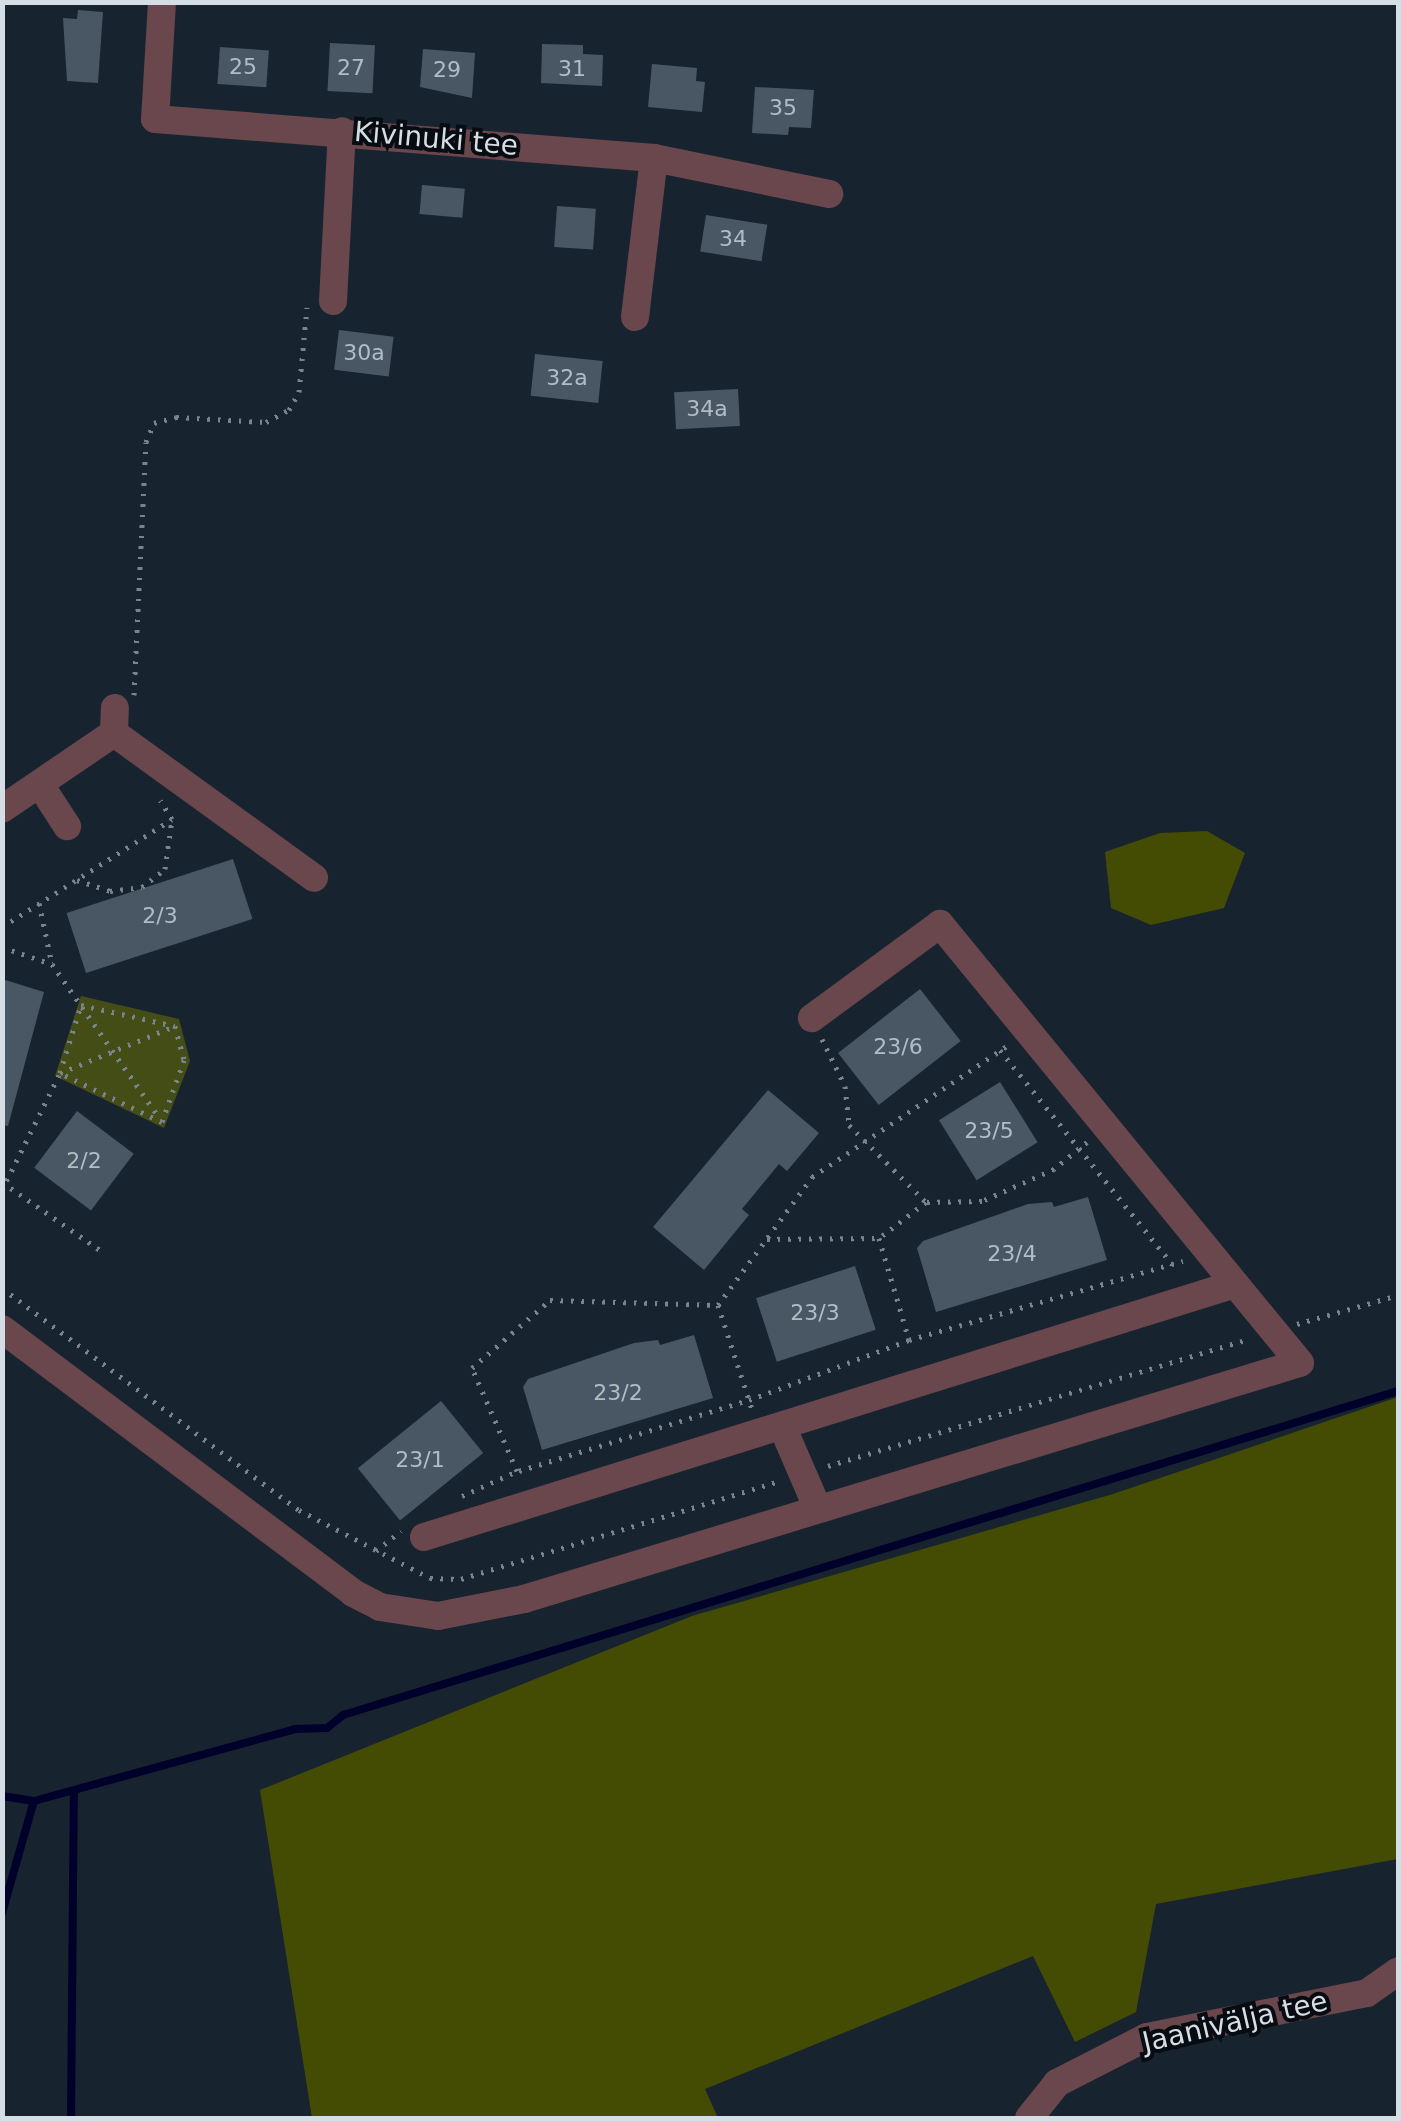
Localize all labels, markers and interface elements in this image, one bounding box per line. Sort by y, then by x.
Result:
house number: 25 [229,54,257,80]
house number: 27 [337,55,365,81]
house number: 31 [558,56,586,82]
house number: 29 [433,57,461,83]
house number: 35 [769,95,797,121]
street label: Kivinuki tee [353,115,519,163]
house number: 34 [719,226,747,252]
house number: 30a [343,340,385,366]
house number: 32a [546,365,588,391]
house number: 34a [686,396,728,422]
house number: 2/3 [142,903,178,929]
house number: 23/6 [873,1034,923,1060]
house number: 23/5 [964,1118,1014,1144]
house number: 2/2 [66,1148,102,1174]
house number: 23/4 [987,1241,1037,1267]
house number: 23/3 [790,1300,840,1326]
house number: 23/2 [593,1380,643,1406]
house number: 23/1 [395,1447,445,1473]
street label: Jaanivälja tee [1139,1984,1331,2060]

